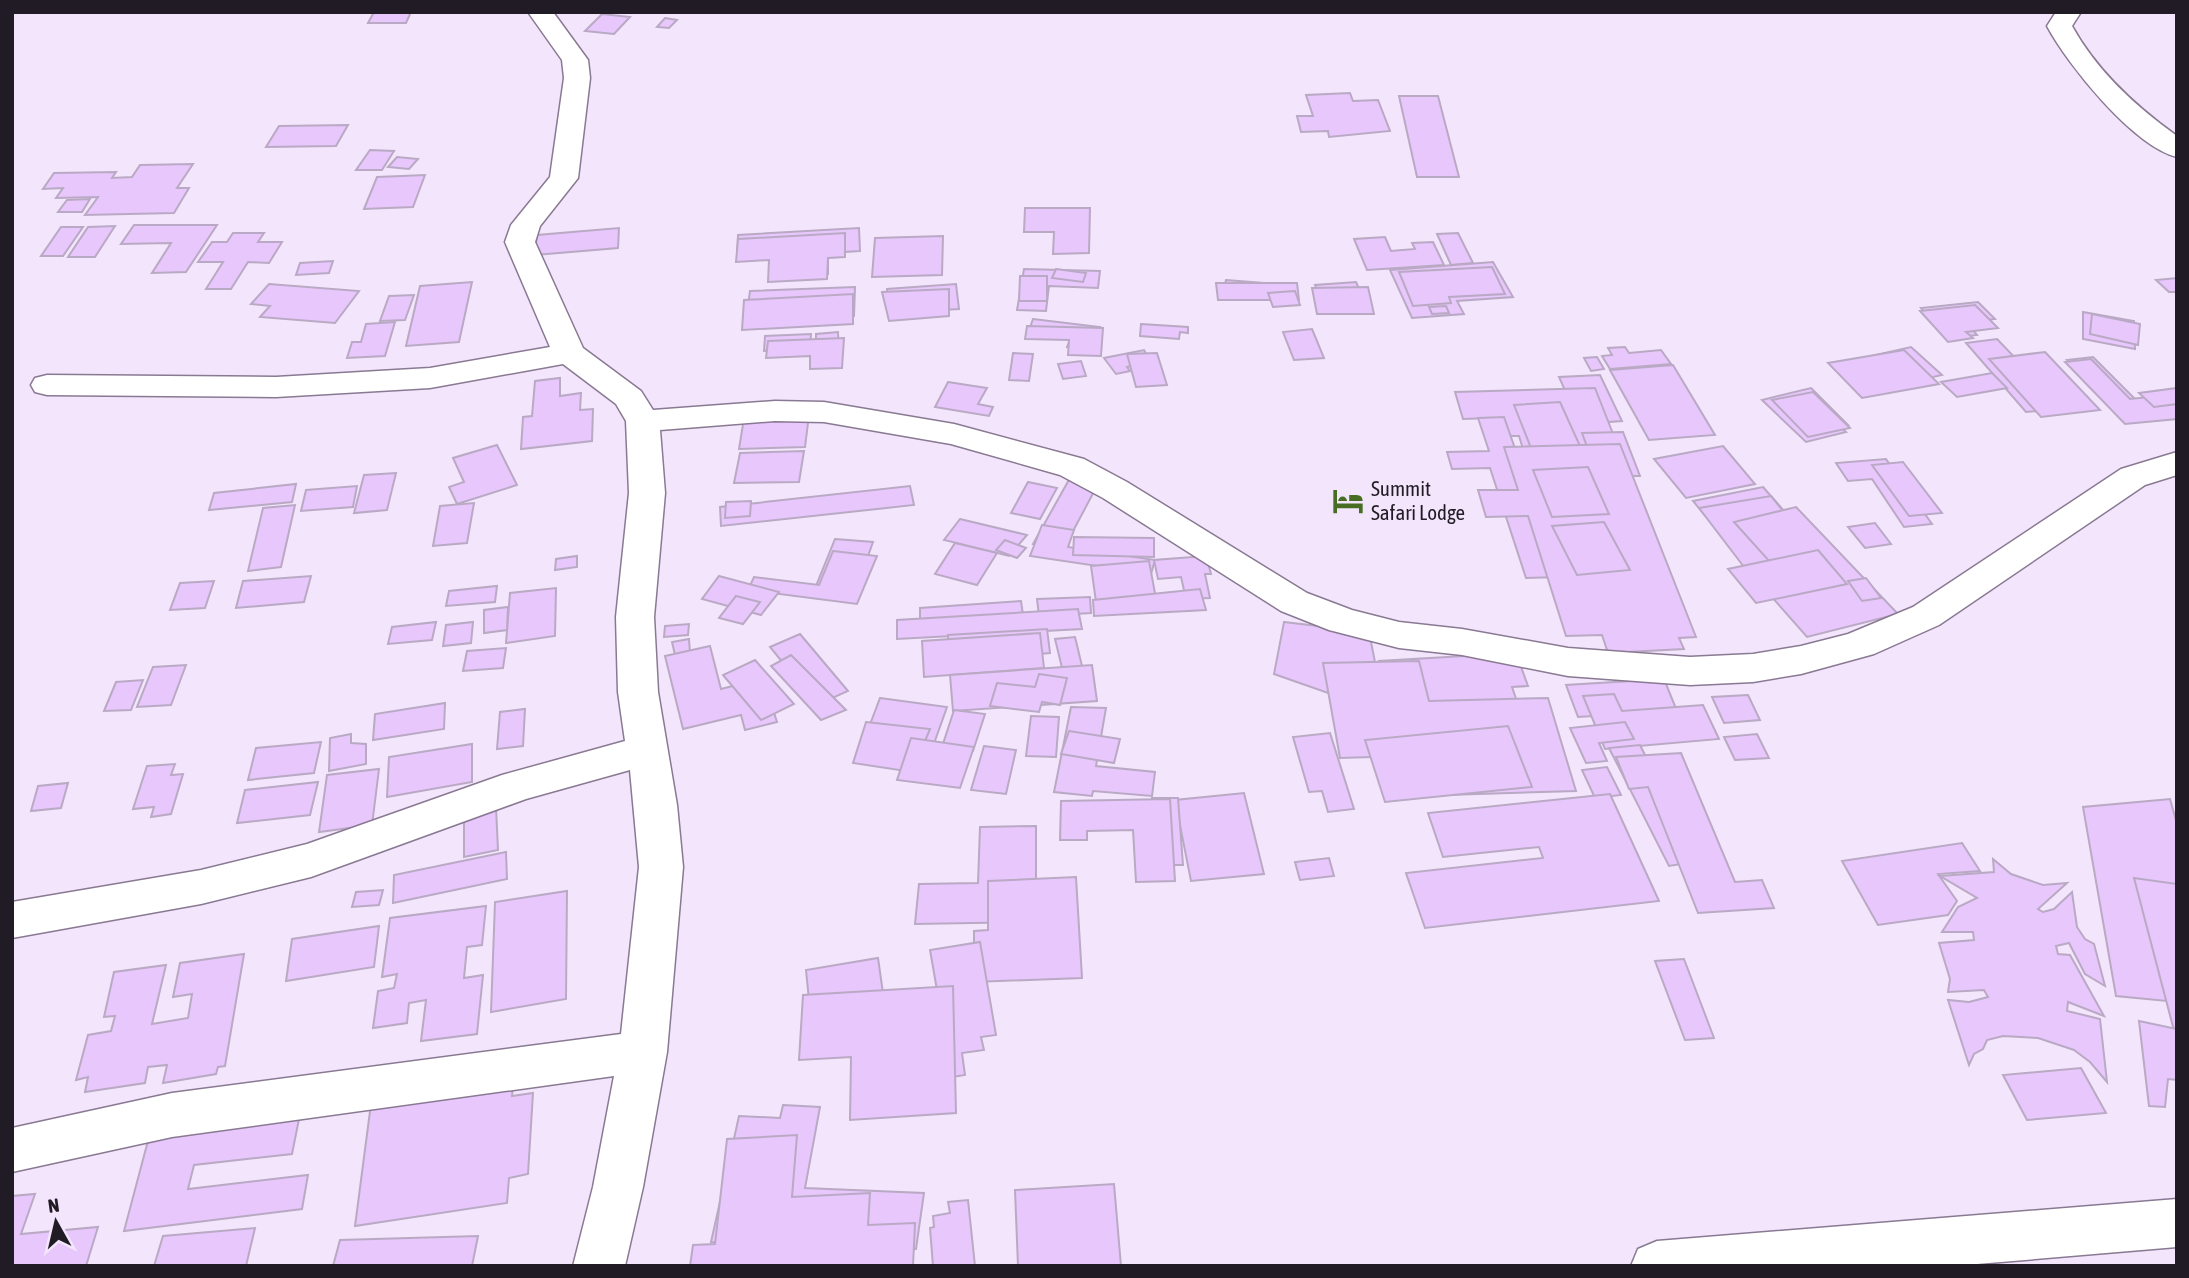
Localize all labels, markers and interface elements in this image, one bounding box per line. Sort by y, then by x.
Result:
place label: Summit Safari Lodge [1371,476,1465,524]
hotel icon: Summit Safari Lodge [1331,484,1365,518]
north arrow [21,1187,91,1257]
text: N [47,1193,61,1217]

